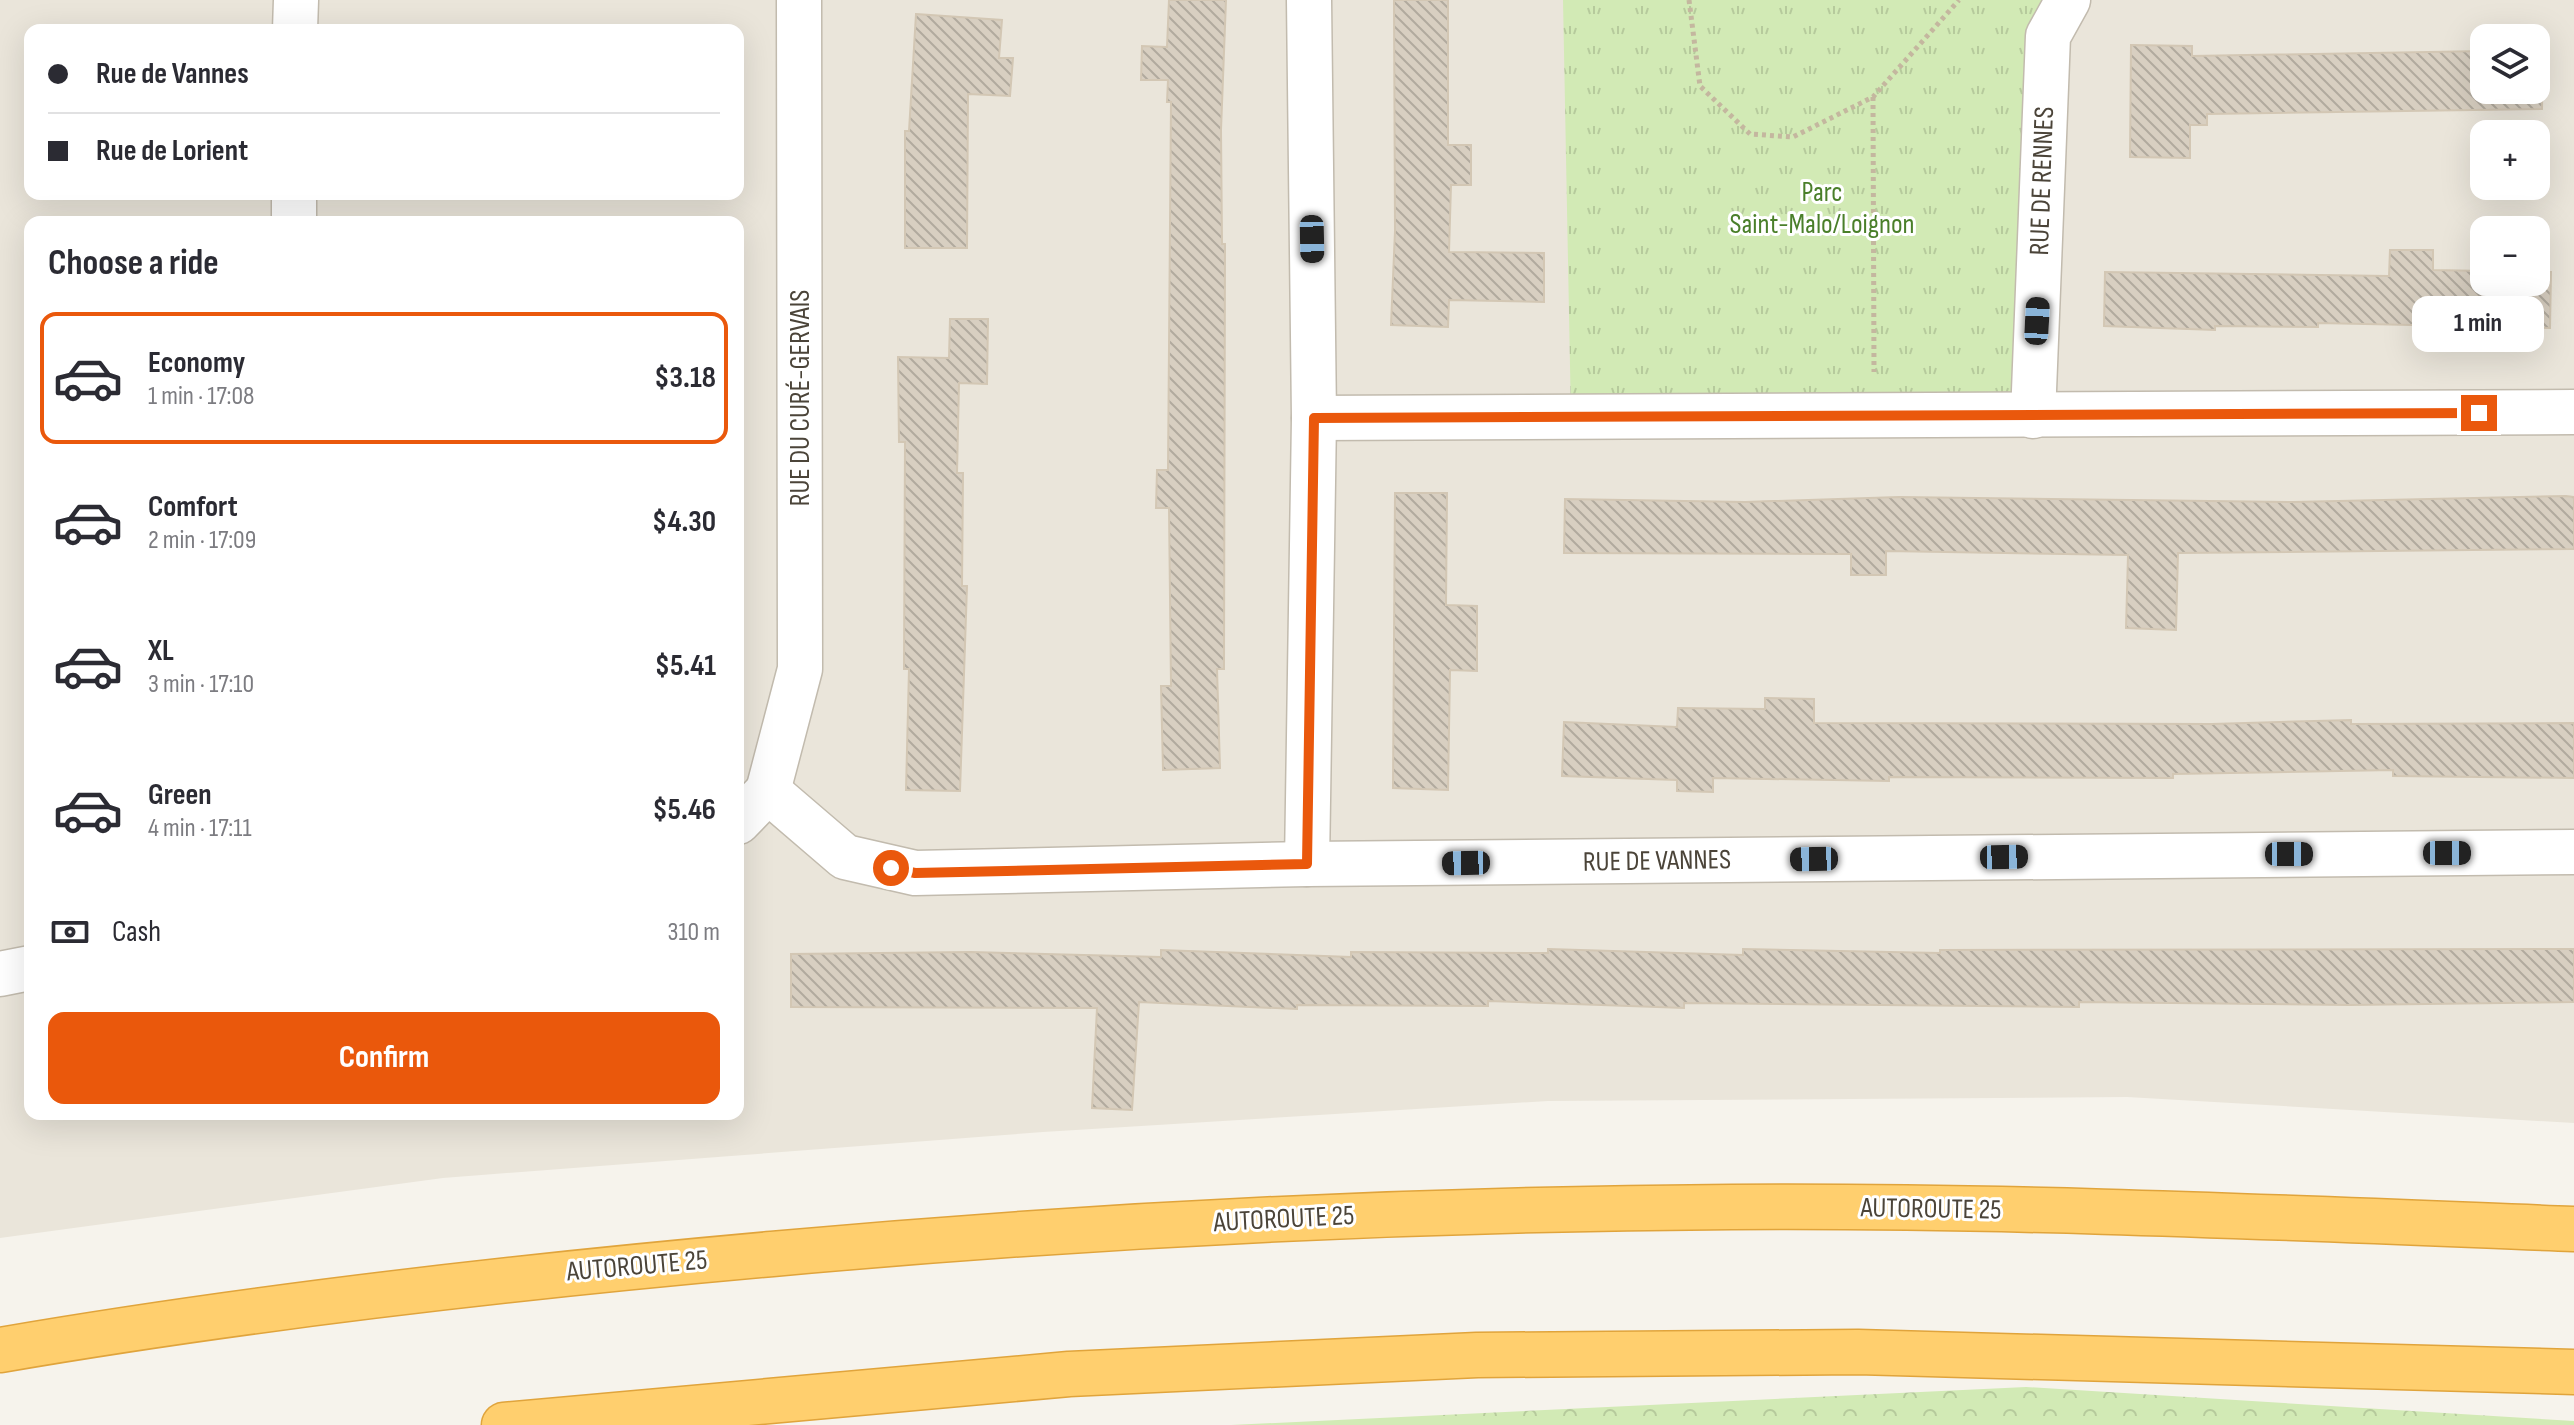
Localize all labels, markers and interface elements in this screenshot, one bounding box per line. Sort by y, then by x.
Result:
map controls [2470,24,2550,296]
button: layers [2470,24,2550,104]
text: Rue de Vannes [96,56,249,92]
street label: RUE DE RENNES [2023,106,2061,256]
button: + [2470,120,2550,200]
text: Rue de Lorient [96,133,248,169]
park label: Parc Saint-Malo/Loignon [1730,176,1915,241]
car [1300,215,1324,263]
button: − [2470,216,2550,296]
text: Choose a ride [48,242,219,285]
street label: RUE DU CURÉ-GERVAIS [784,290,817,506]
car [2024,296,2050,346]
callout: 1 min [2413,297,2545,353]
text: 1 min [2454,308,2502,339]
icon: car [52,342,124,414]
text: Economy [148,345,245,381]
text: $3.18 [654,360,716,396]
text: 1 min · 17:08 [148,381,254,412]
route end [2461,395,2497,431]
icon: car [52,486,124,558]
text: Comfort [148,489,238,525]
text: $4.30 [652,504,716,540]
text: 2 min · 17:09 [148,525,256,556]
icon: car [52,630,124,702]
text: XL [148,633,174,669]
text: $5.41 [655,648,716,684]
text: 3 min · 17:10 [148,669,254,700]
icon: car [52,774,124,846]
text: Green [148,777,212,813]
text: $5.46 [652,792,716,828]
text: 4 min · 17:11 [148,813,251,844]
car [2423,841,2471,865]
car [2265,842,2313,866]
street label: RUE DE VANNES [1583,843,1731,879]
car [1980,845,2028,869]
car [1790,847,1838,871]
route start [873,850,909,886]
car [1442,851,1490,875]
icon: cash [48,910,92,954]
text: Cash [112,914,161,950]
text: 310 m [668,917,720,948]
button: Confirm [48,1012,720,1104]
street label: AUTOROUTE 25 [1859,1191,2002,1227]
street label: AUTOROUTE 25 [1212,1199,1355,1239]
street label: AUTOROUTE 25 [564,1243,709,1289]

